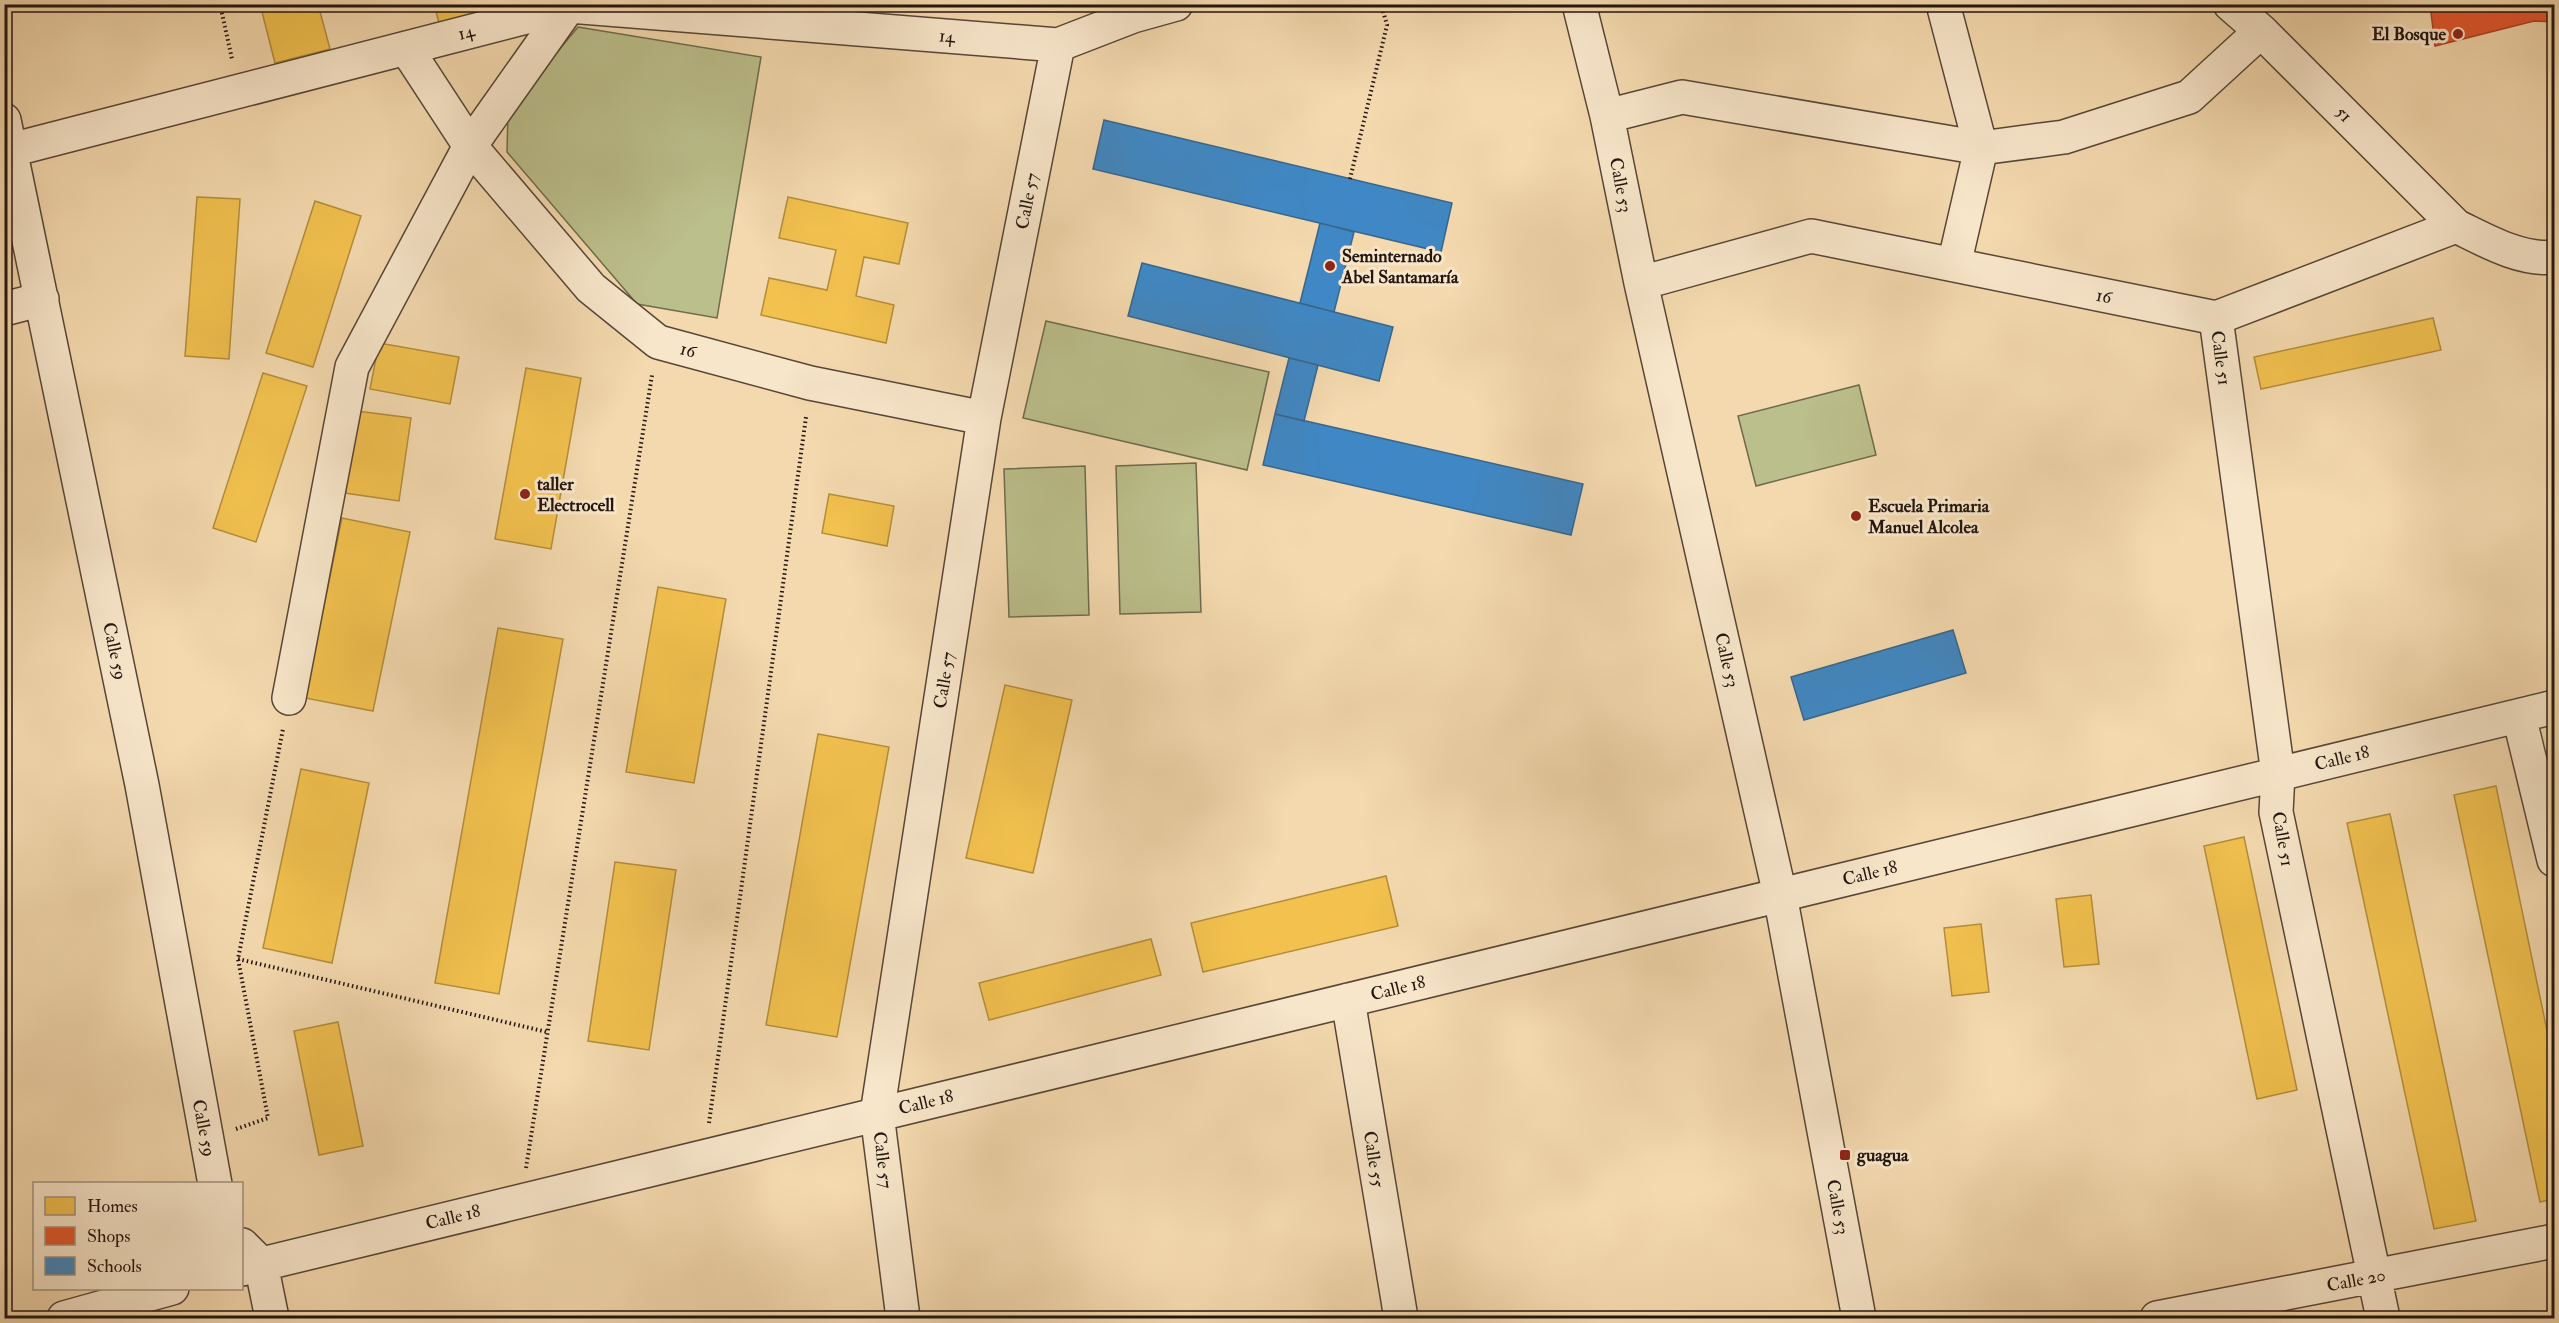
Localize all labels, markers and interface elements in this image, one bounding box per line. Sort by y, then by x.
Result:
street label: 14 [455,19,478,46]
place label: El Bosque [2372,23,2446,46]
street label: 14 [938,24,957,49]
marker: El Bosque [2451,27,2465,41]
street label: 51 [2330,101,2357,128]
street label: Calle 53 [1604,156,1637,215]
street label: Calle 57 [1011,171,1044,231]
place label: Seminternado Abel Santamaría [1341,245,1459,289]
marker: Seminternado Abel Santamaría [1323,259,1337,273]
street label: 16 [2094,284,2115,309]
street label: Calle 51 [2205,329,2236,387]
street label: 16 [677,337,699,364]
place label: taller Electrocell [537,473,615,517]
marker: taller Electrocell [518,487,532,501]
place label: Escuela Primaria Manuel Alcolea [1867,495,1990,539]
marker: Escuela Primaria Manuel Alcolea [1849,509,1863,523]
street label: Calle 59 [97,620,132,682]
street label: Calle 53 [1709,630,1744,690]
street label: Calle 57 [929,650,960,710]
street label: Calle 18 [2312,741,2372,776]
street label: Calle 51 [2266,810,2299,868]
street label: Calle 18 [1840,856,1900,891]
street label: Calle 18 [1368,971,1428,1006]
street label: Calle 18 [896,1085,956,1120]
street label: Calle 59 [187,1097,220,1159]
street label: Calle 55 [1358,1129,1389,1189]
street label: Calle 57 [868,1130,897,1190]
place label: guagua [1856,1144,1909,1167]
marker: guagua [1838,1148,1852,1162]
street label: Calle 53 [1821,1178,1854,1237]
legend [33,1182,243,1290]
text: Homes [87,1195,138,1218]
street label: Calle 18 [423,1200,483,1235]
text: Shops [87,1225,130,1248]
text: Schools [87,1255,142,1278]
street label: Calle 20 [2325,1264,2387,1297]

